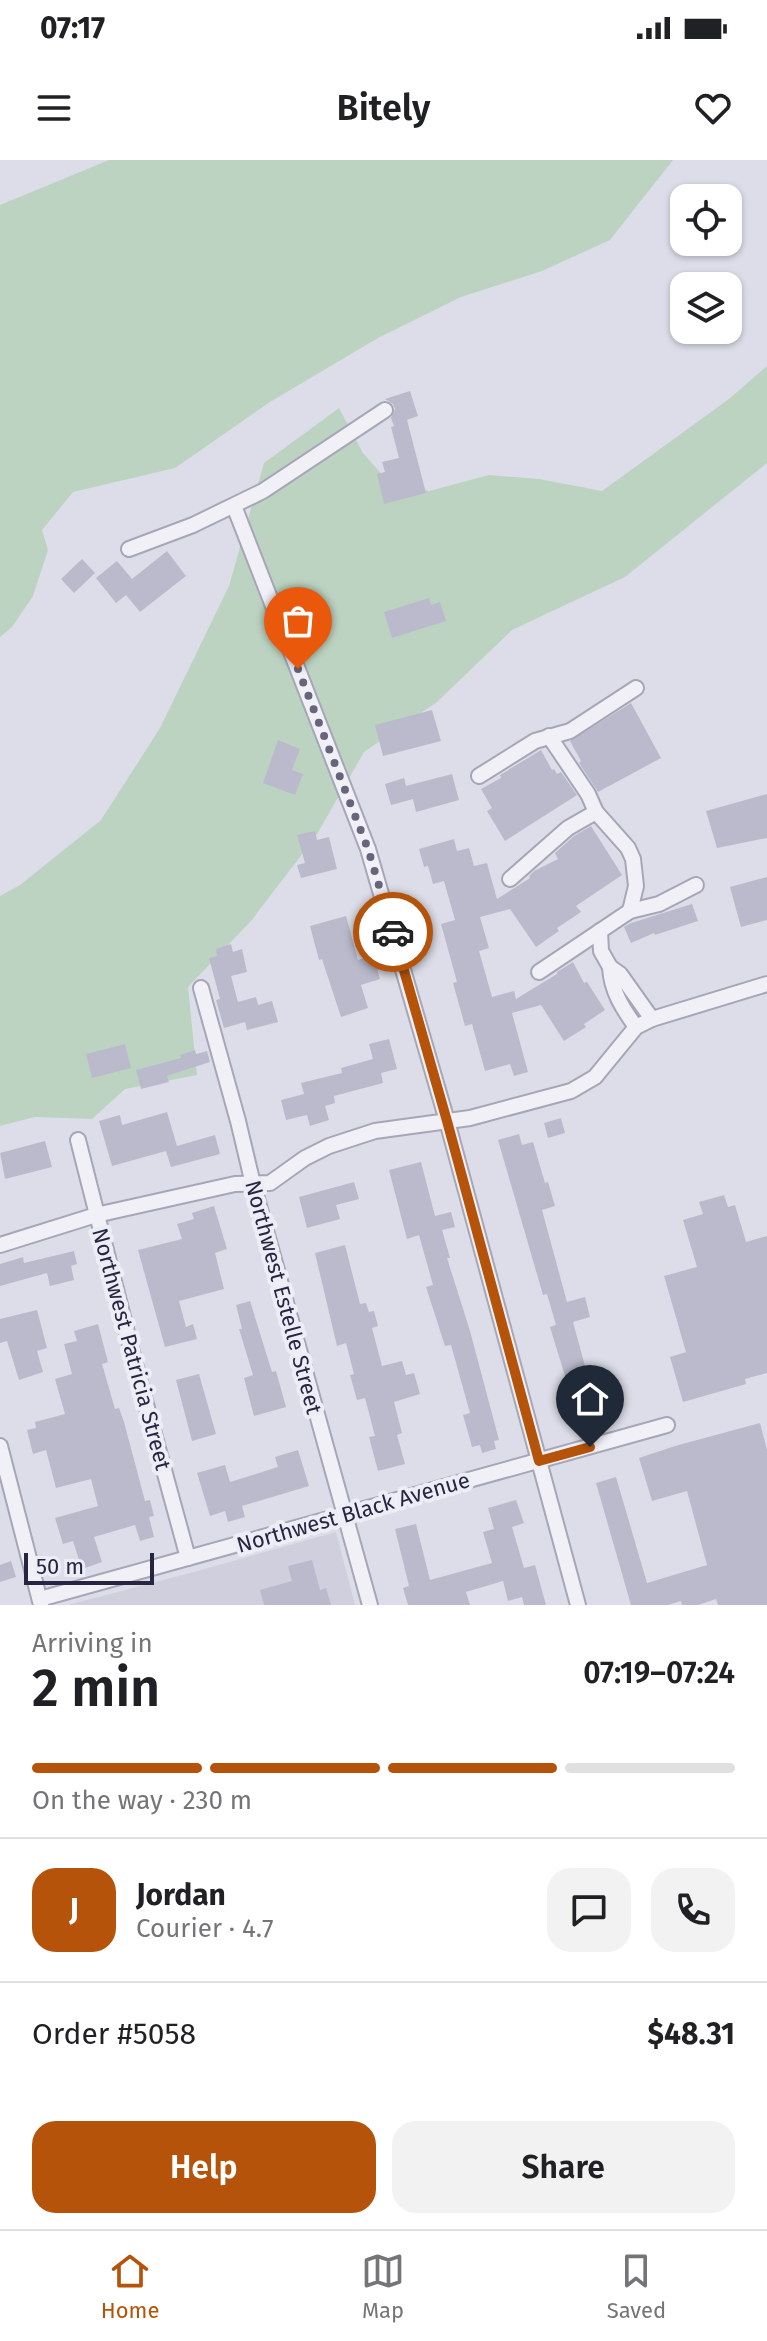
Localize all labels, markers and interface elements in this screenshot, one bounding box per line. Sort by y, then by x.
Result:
text: 07:17 [40,10,105,46]
icon: menu [32,86,76,130]
text: Bitely [337,86,430,130]
icon: heart [691,86,735,130]
map controls [670,184,742,344]
button: locate [670,184,742,256]
button: layers [670,272,742,344]
pin [264,587,332,669]
icon: bag [276,599,320,643]
courier [353,892,433,972]
icon: car [371,910,415,954]
street label: Northwest Estelle Street [239,1177,328,1417]
street label: Northwest Patricia Street [86,1225,177,1473]
pin [556,1365,624,1447]
icon: home [568,1377,612,1421]
street label: Northwest Black Avenue [233,1466,473,1559]
scale bar [24,1549,154,1585]
text: 50 m [36,1553,84,1580]
text: Arriving in [32,1628,153,1659]
text: 07:19–07:24 [583,1655,735,1691]
text: 2 min [32,1657,160,1720]
text: On the way · 230 m [32,1785,252,1816]
button: chat [547,1868,631,1952]
button: phone [651,1868,735,1952]
text: Jordan [136,1877,226,1913]
text: J [69,1892,79,1928]
text: Courier · 4.7 [136,1913,274,1944]
text: Order #5058 [32,2016,196,2052]
text: $48.31 [648,2016,735,2052]
button: Help [32,2121,376,2213]
button: Share [392,2121,735,2213]
tab: Home [101,2249,159,2324]
tab: Map [361,2249,405,2324]
tab: Saved [607,2249,666,2324]

